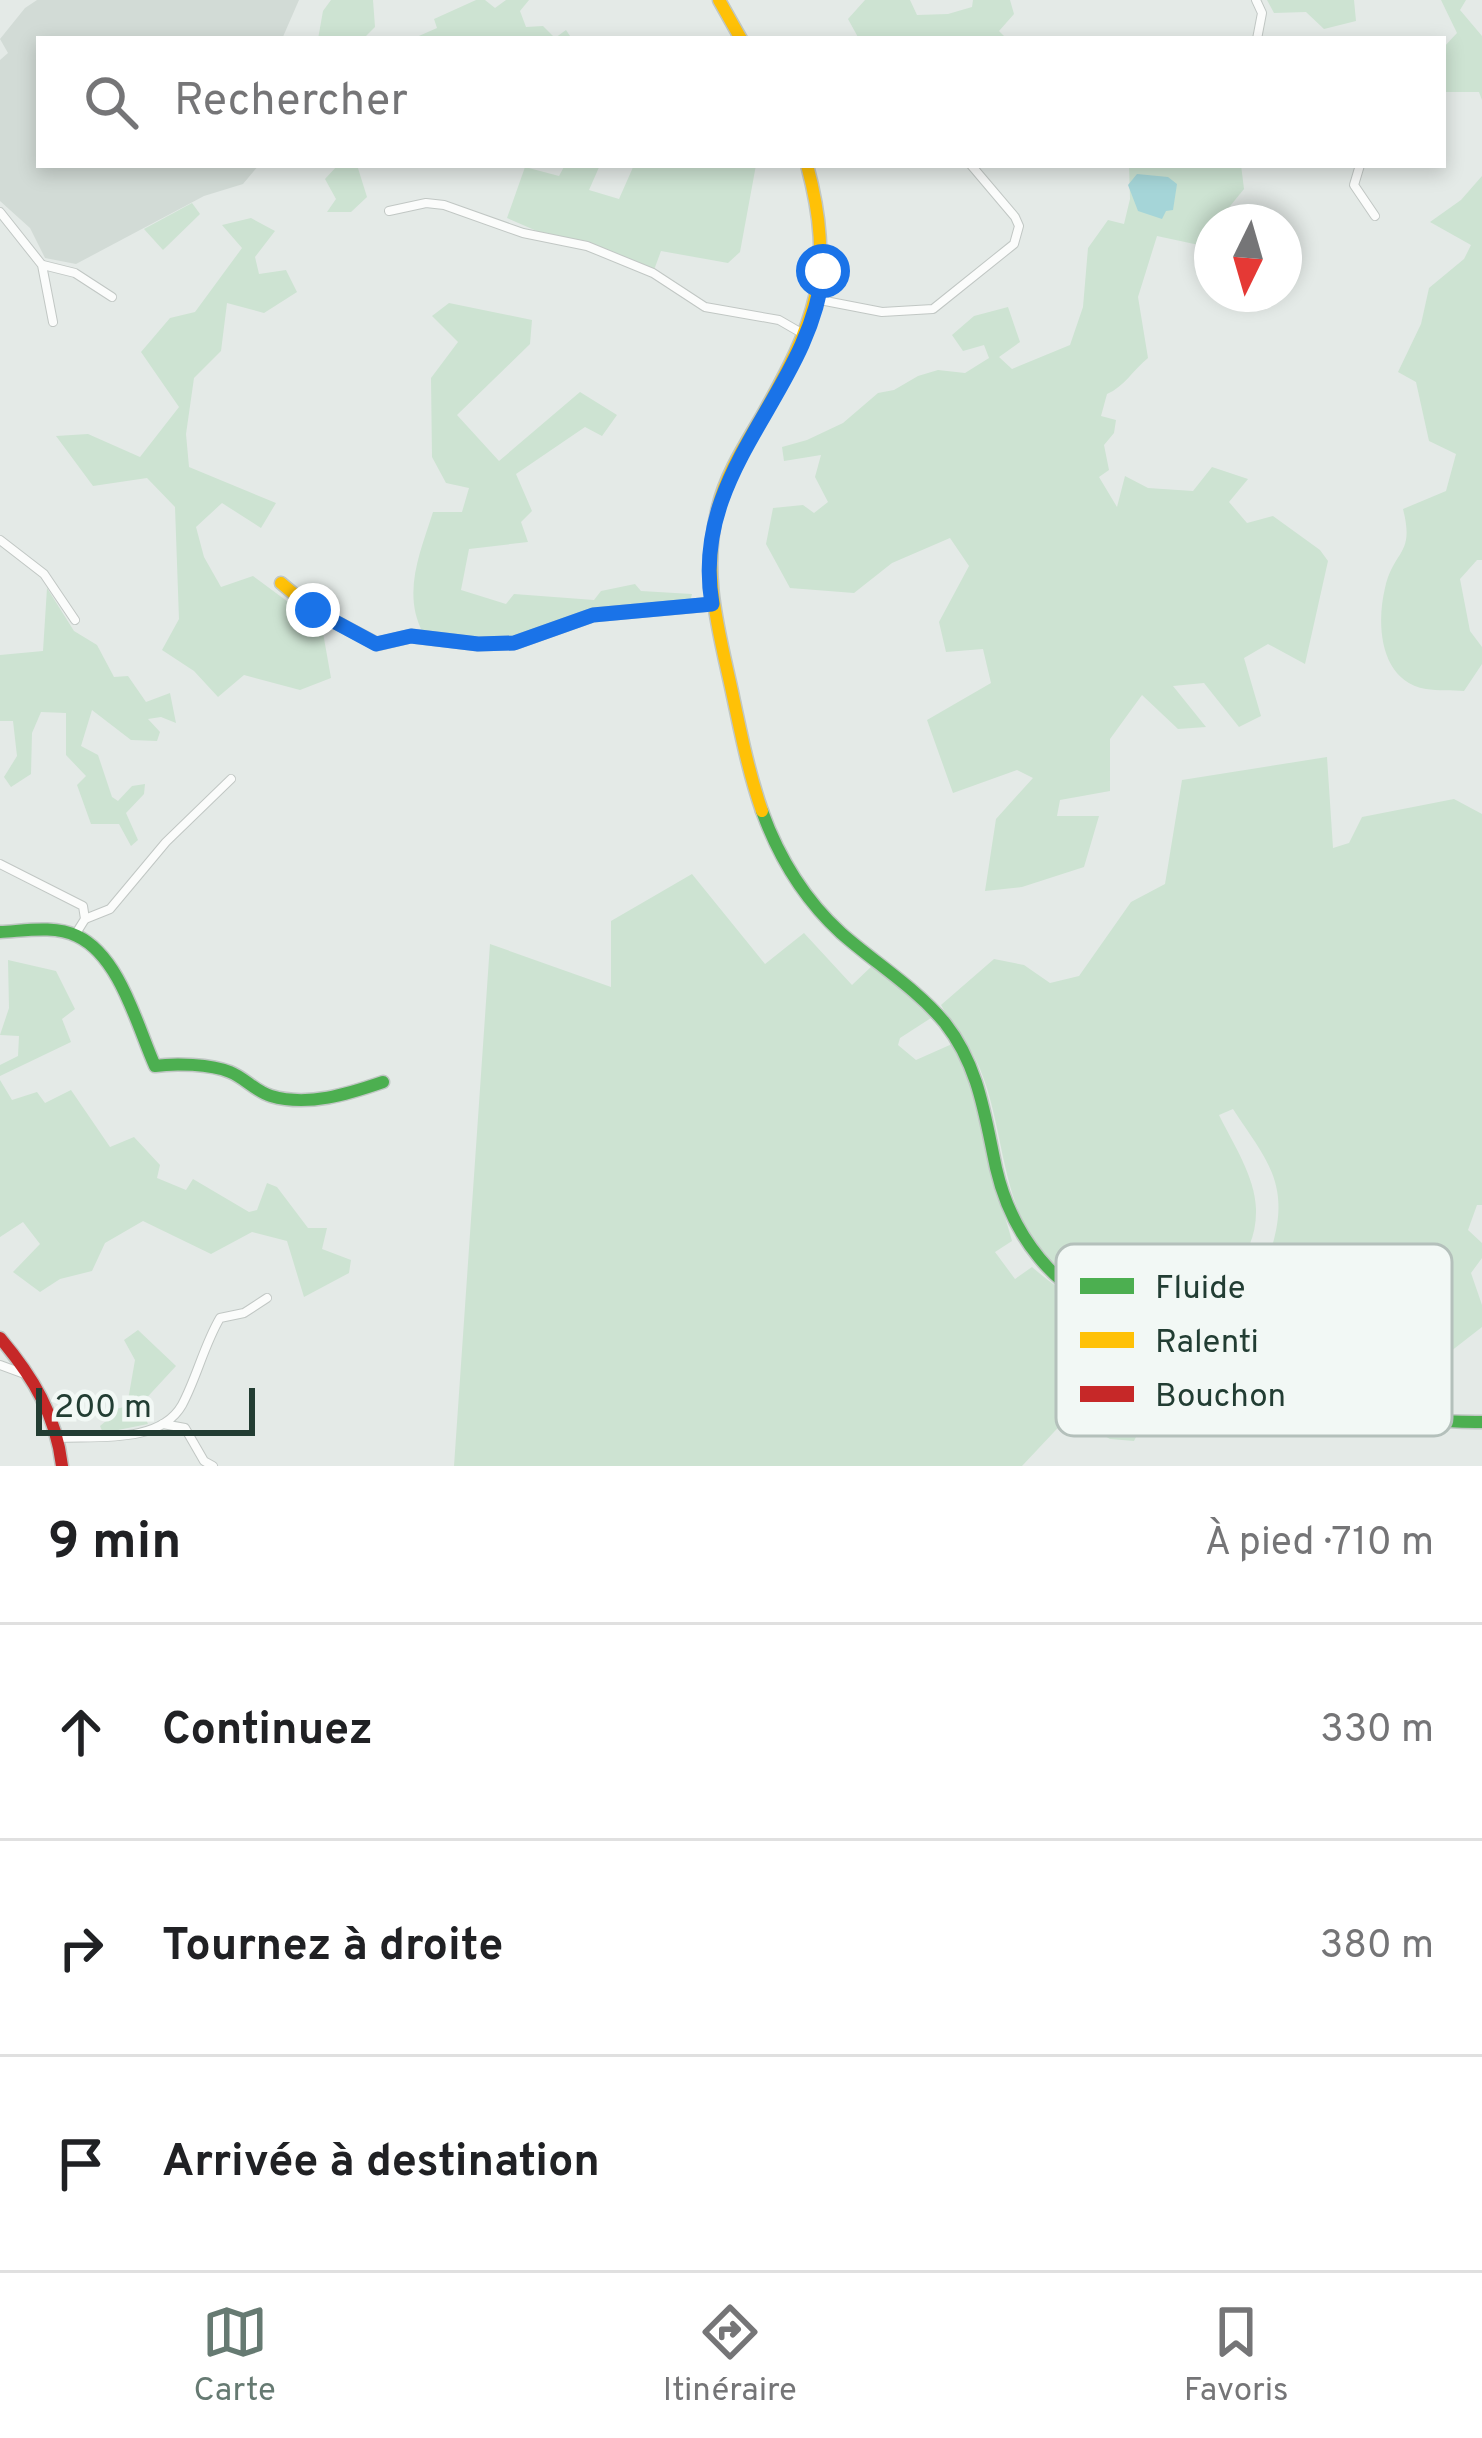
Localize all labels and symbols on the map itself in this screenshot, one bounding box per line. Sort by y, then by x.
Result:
north arrow [1194,204,1302,312]
route start [796,244,850,298]
route end [286,583,340,637]
legend [1056,1244,1452,1436]
text: Fluide [1155,1269,1245,1311]
text: Ralenti [1155,1323,1259,1365]
text: Bouchon [1155,1377,1286,1419]
scale bar [36,1382,255,1435]

